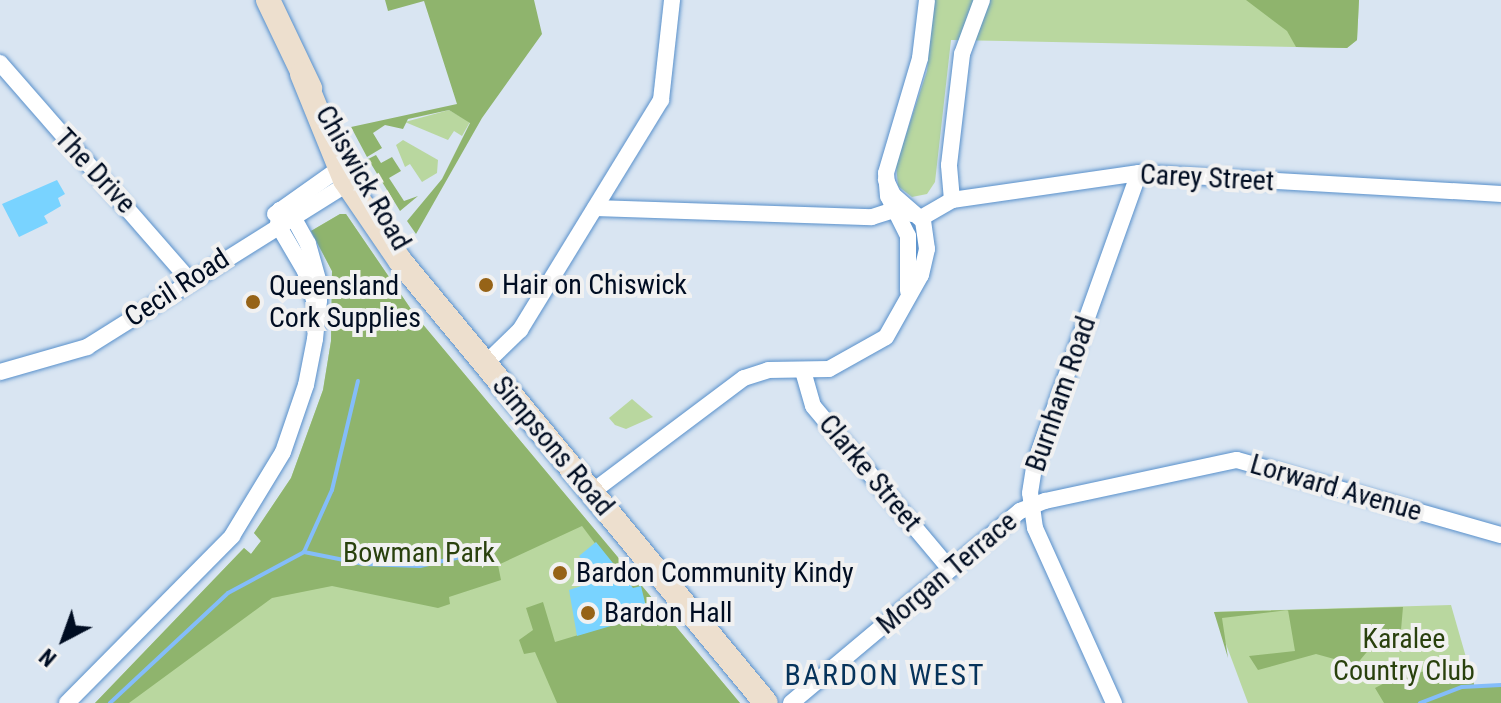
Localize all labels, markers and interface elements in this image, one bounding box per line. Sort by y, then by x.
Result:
street label: Chiswick Road [308,100,418,256]
street label: The Drive [47,122,143,220]
street label: Carey Street [1139,158,1275,198]
street label: Cecil Road [119,242,235,334]
place label: Hair on Chiswick [502,268,687,302]
place label: Queensland Cork Supplies [269,269,421,335]
marker: Hair on Chiswick [477,276,495,294]
marker: Queensland Cork Supplies [244,293,262,311]
street label: Burnham Road [1019,312,1103,476]
street label: Simpsons Road [485,369,621,523]
street label: Clarke Street [812,408,928,538]
street label: Lorward Avenue [1246,447,1426,529]
street label: Morgan Terrace [870,505,1024,641]
park label: Bowman Park [343,536,495,570]
place label: Bardon Community Kindy [576,556,854,590]
marker: Bardon Community Kindy [551,564,569,582]
place label: Bardon Hall [604,596,733,630]
north arrow [24,599,104,679]
marker: Bardon Hall [579,604,597,622]
park label: Karalee Country Club [1333,622,1475,688]
text: N [35,644,61,671]
district label: BARDON WEST [784,657,986,693]

